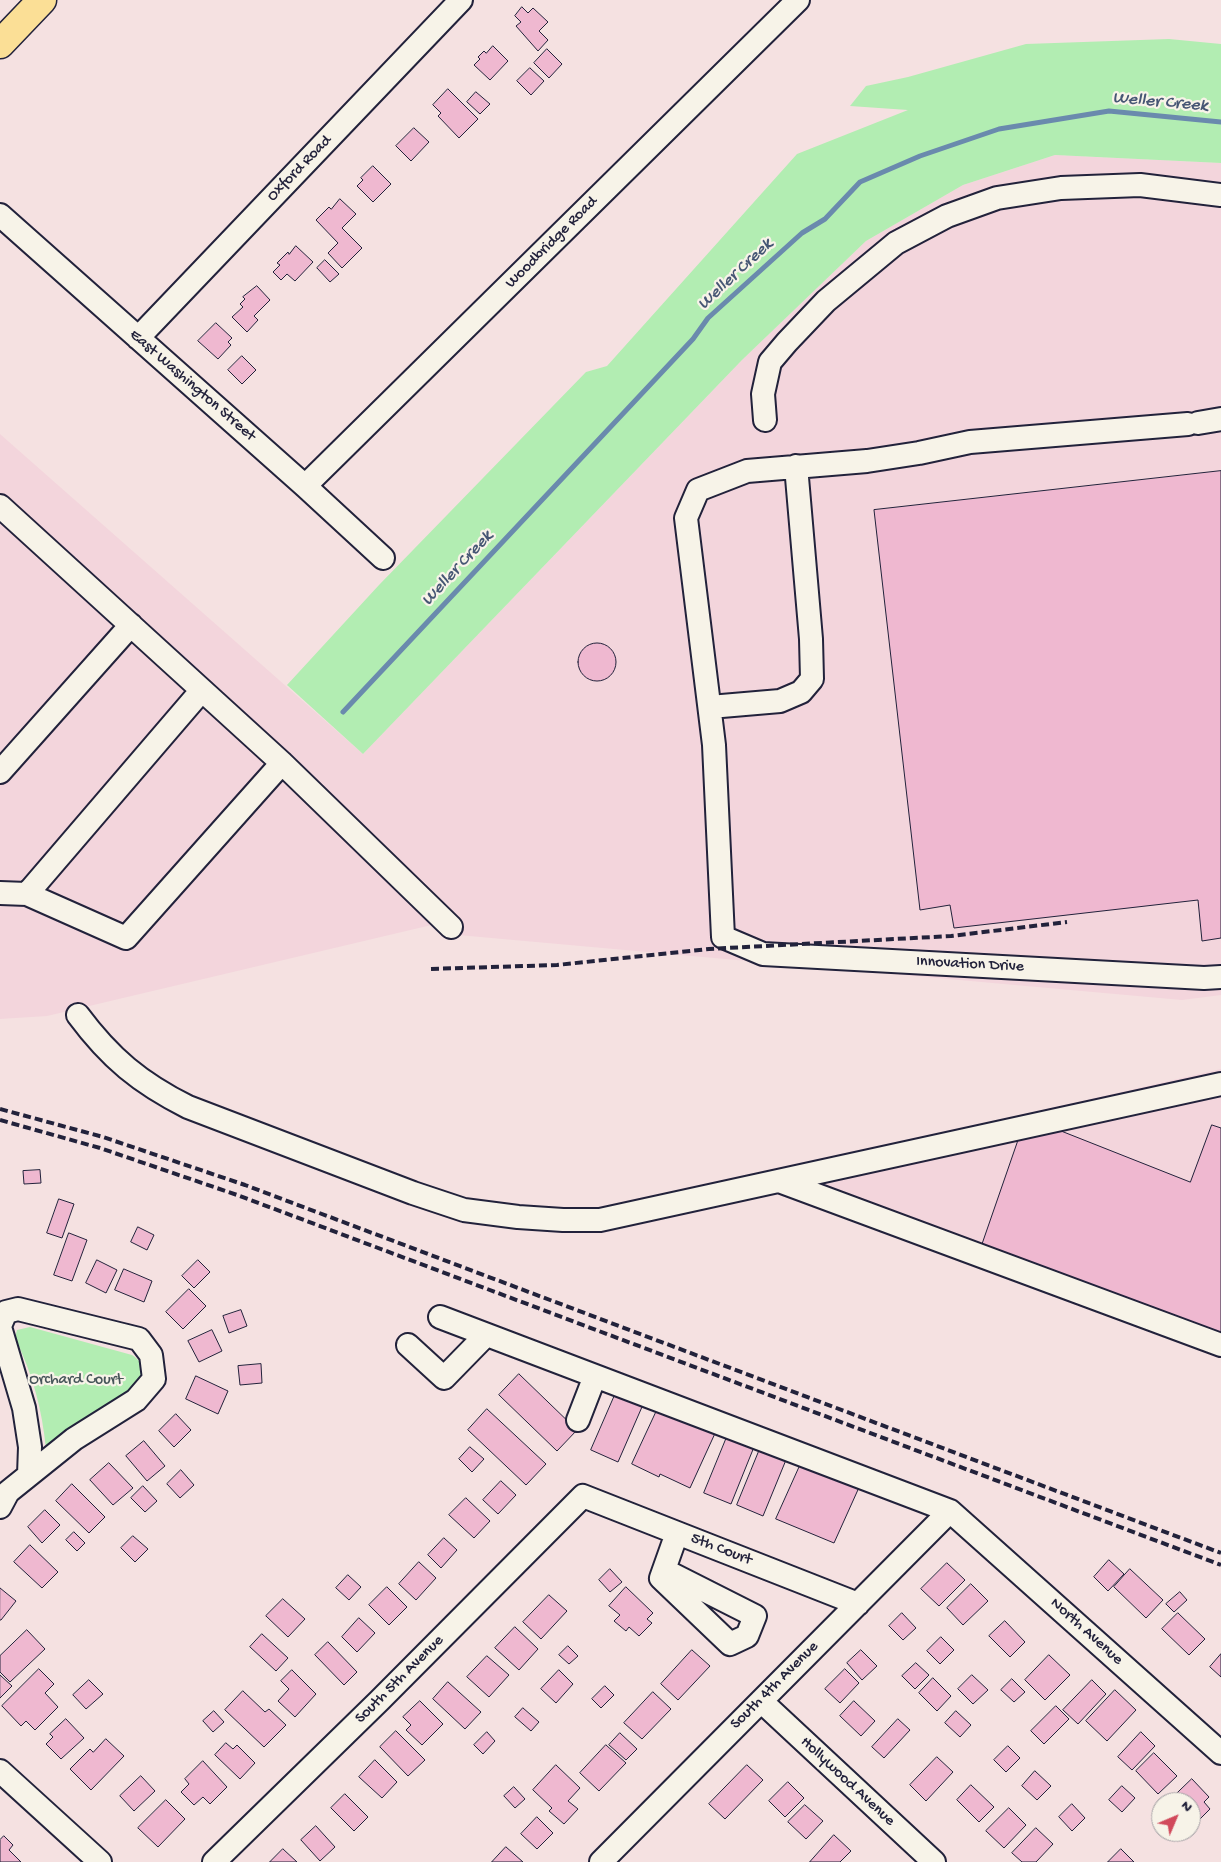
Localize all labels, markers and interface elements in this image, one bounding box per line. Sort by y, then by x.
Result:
water label: Weller Creek [1112,88,1208,118]
street label: Oxford Road [264,132,336,206]
street label: Woodbridge Road [502,193,602,293]
water label: Weller Creek [694,235,778,315]
street label: East Washington Street [125,326,259,446]
water label: Weller Creek [418,527,498,611]
street label: Innovation Drive [916,953,1024,977]
park label: Orchard Court [29,1371,123,1391]
street label: 5th Court [688,1530,754,1570]
street label: North Avenue [1046,1594,1126,1670]
street label: South 5th Avenue [352,1632,448,1728]
street label: South 4th Avenue [727,1638,823,1734]
street label: Hollywood Avenue [796,1733,898,1831]
north arrow [1151,1792,1201,1842]
text: N [1177,1797,1195,1816]

